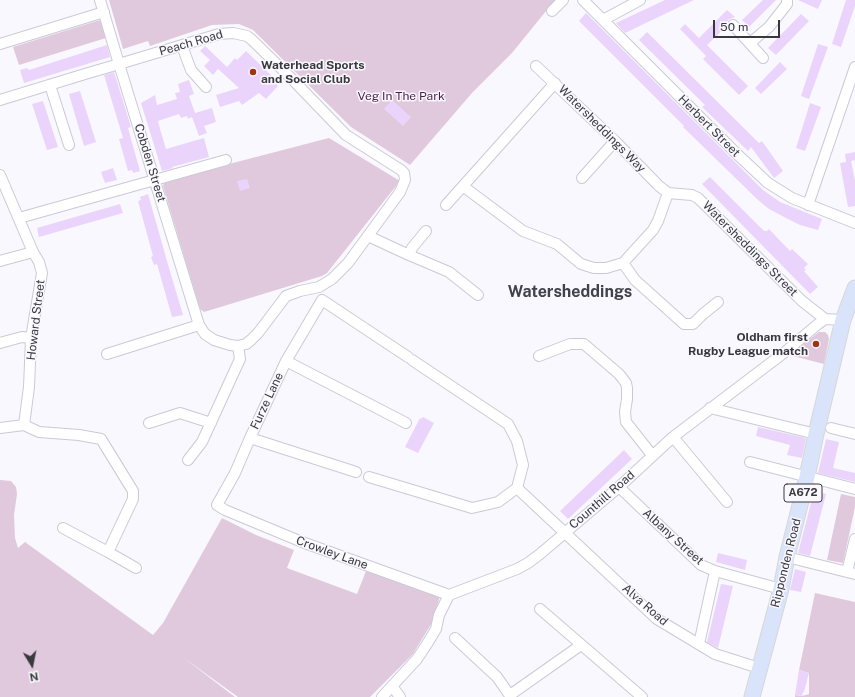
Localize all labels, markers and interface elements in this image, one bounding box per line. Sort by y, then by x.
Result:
scale bar [715,12,782,38]
text: 50 m [720,20,748,34]
street label: Peach Road [157,27,225,59]
place label: Waterhead Sports and Social Club [261,58,365,86]
marker: Waterhead Sports and Social Club [248,67,258,77]
street label: Watersheddings Way [555,82,649,176]
park label: Veg In The Park [357,89,445,103]
street label: Herbert Street [675,92,743,160]
street label: Cobden Street [131,122,169,204]
street label: Watersheddings Street [699,198,801,300]
street label: Howard Street [24,279,48,361]
district label: Watersheddings [508,282,632,302]
place label: Oldham first Rugby League match [688,330,808,358]
marker: Oldham first Rugby League match [811,339,821,349]
street label: Furze Lane [248,370,286,432]
street label: Counthill Road [566,468,638,532]
road number: A672 [784,484,822,502]
street label: Albany Street [640,506,706,568]
street label: Ripponden Road [768,517,804,609]
street label: Crowley Lane [294,533,370,573]
street label: Alva Road [619,581,671,629]
north arrow [12,645,52,685]
text: N [29,670,39,683]

